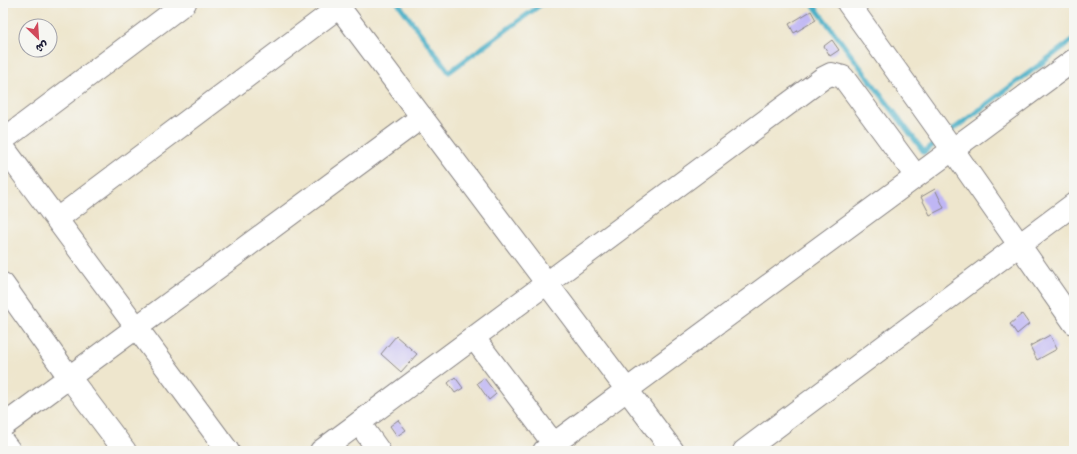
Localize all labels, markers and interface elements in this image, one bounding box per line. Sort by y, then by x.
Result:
north arrow [18,18,58,58]
text: ش [34,38,51,56]

